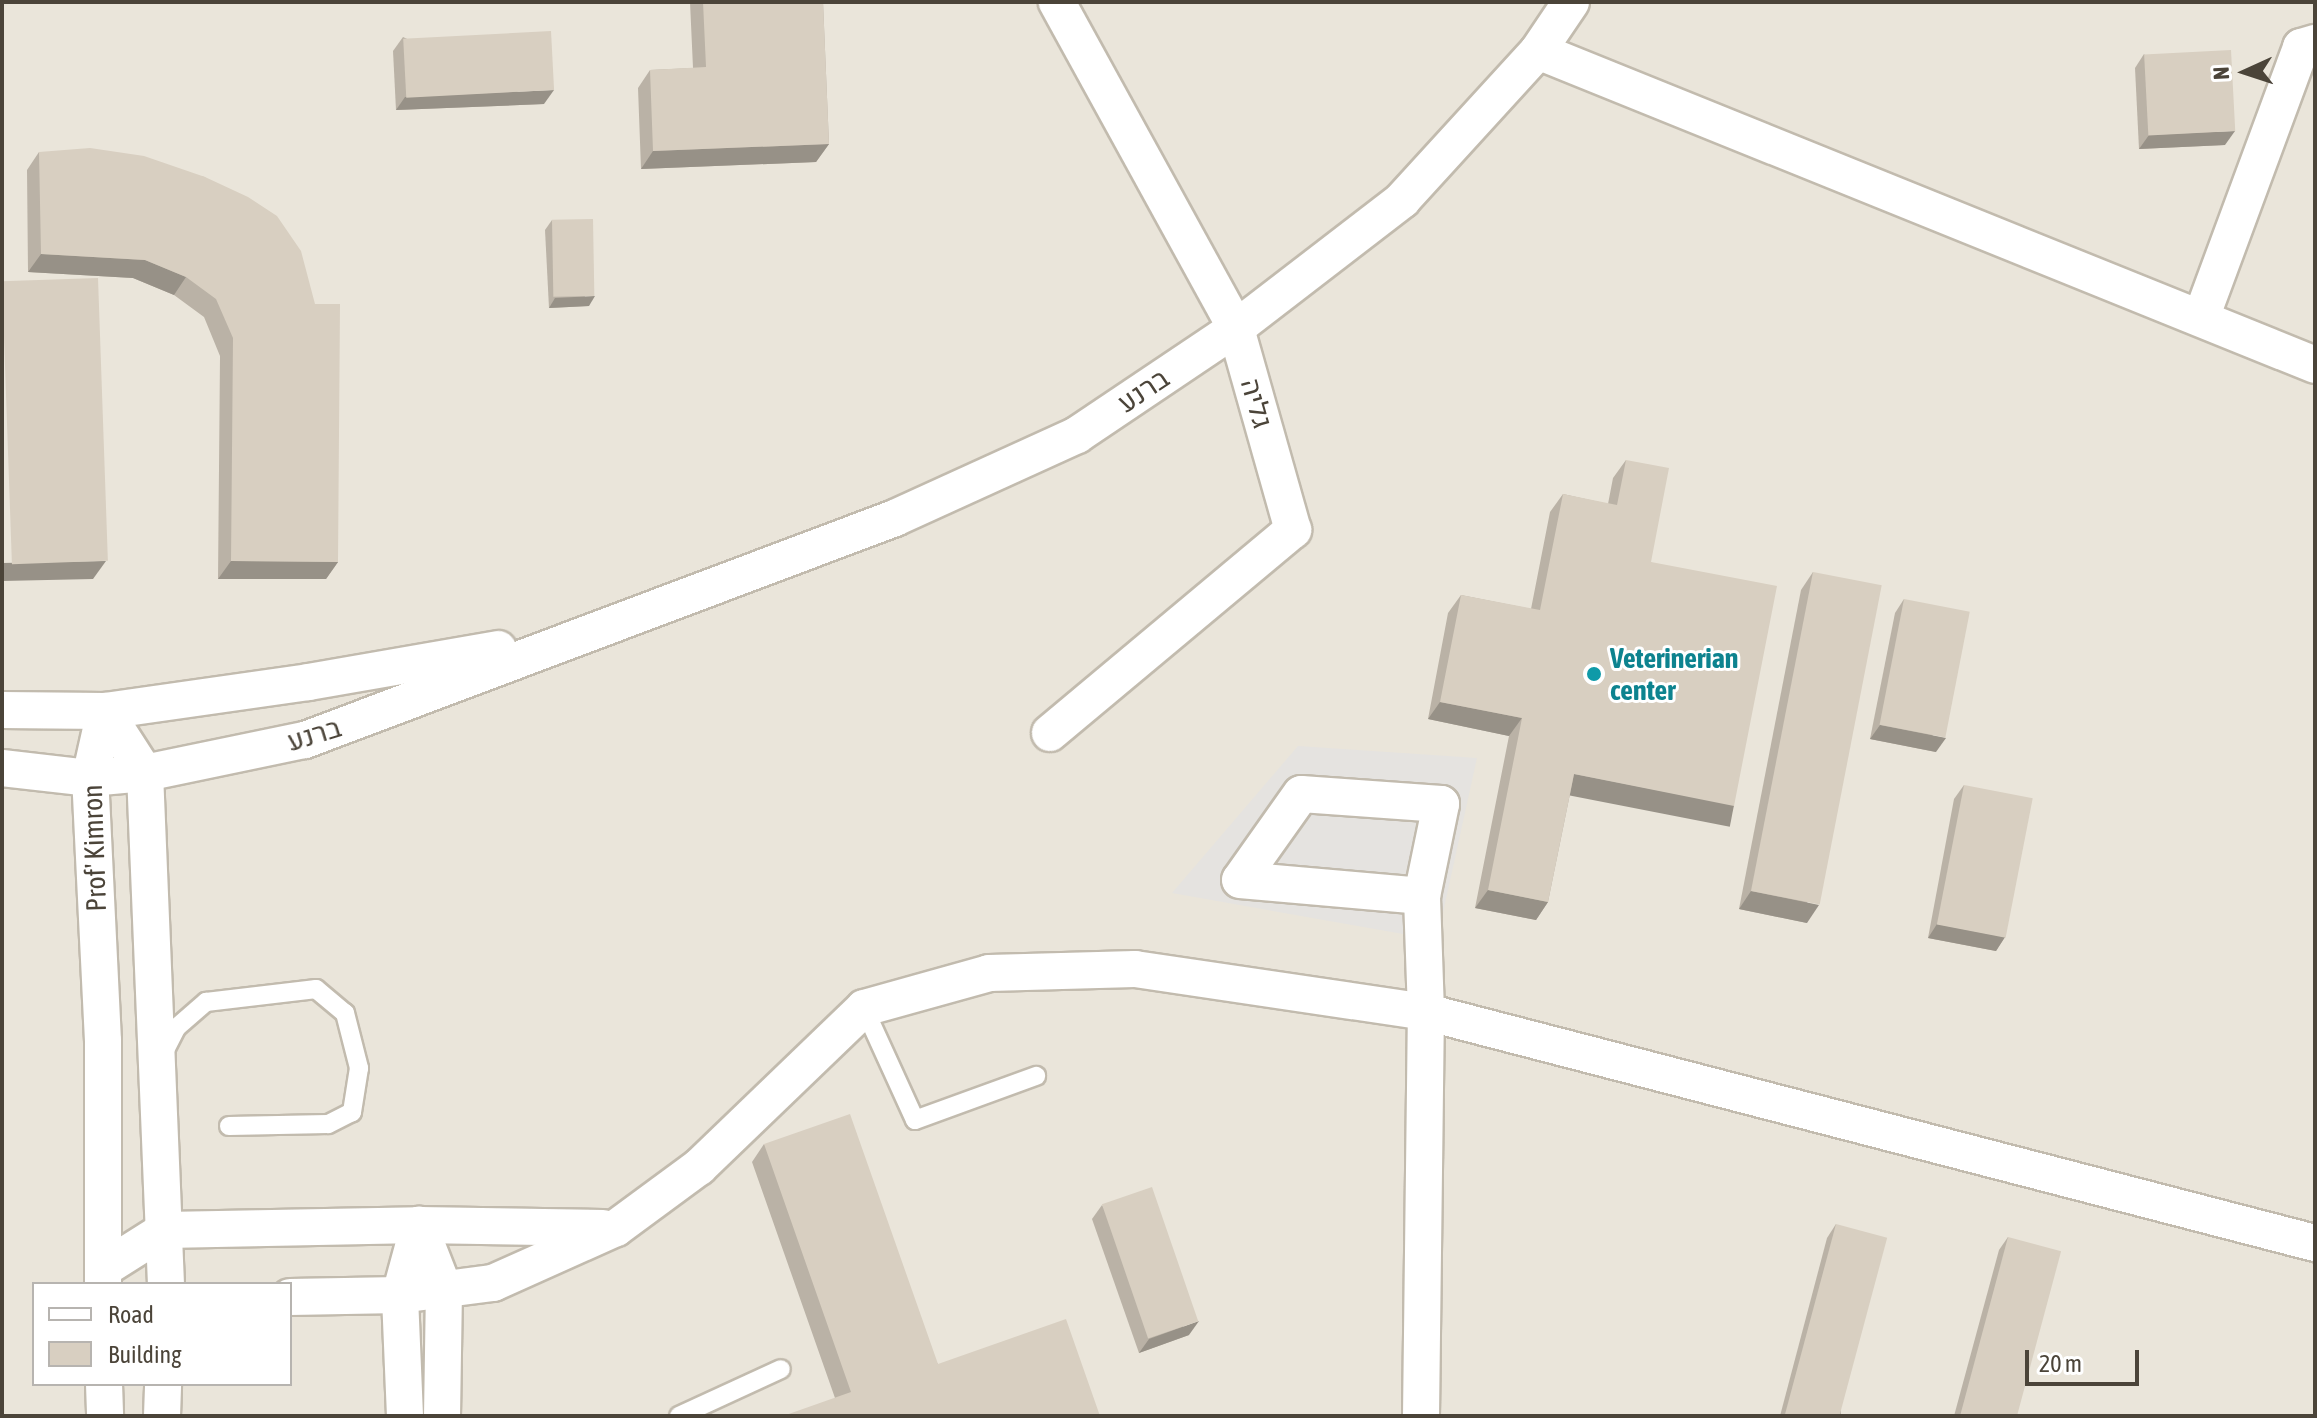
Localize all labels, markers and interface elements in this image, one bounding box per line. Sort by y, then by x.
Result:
north arrow [2205,32,2285,112]
text: N [2208,66,2234,80]
street label: ברנע [1111,361,1175,419]
street label: גליה [1234,374,1280,432]
place label: Veterinerian center [1610,641,1738,707]
marker: Veterinerian center [1585,665,1603,683]
street label: ברנע [283,710,345,758]
street label: Prof' Kimron [75,784,113,912]
legend [32,1282,292,1386]
text: Road [108,1301,154,1328]
scale bar [2029,1334,2143,1384]
text: Building [108,1341,181,1368]
text: 20 m [2039,1350,2082,1377]

